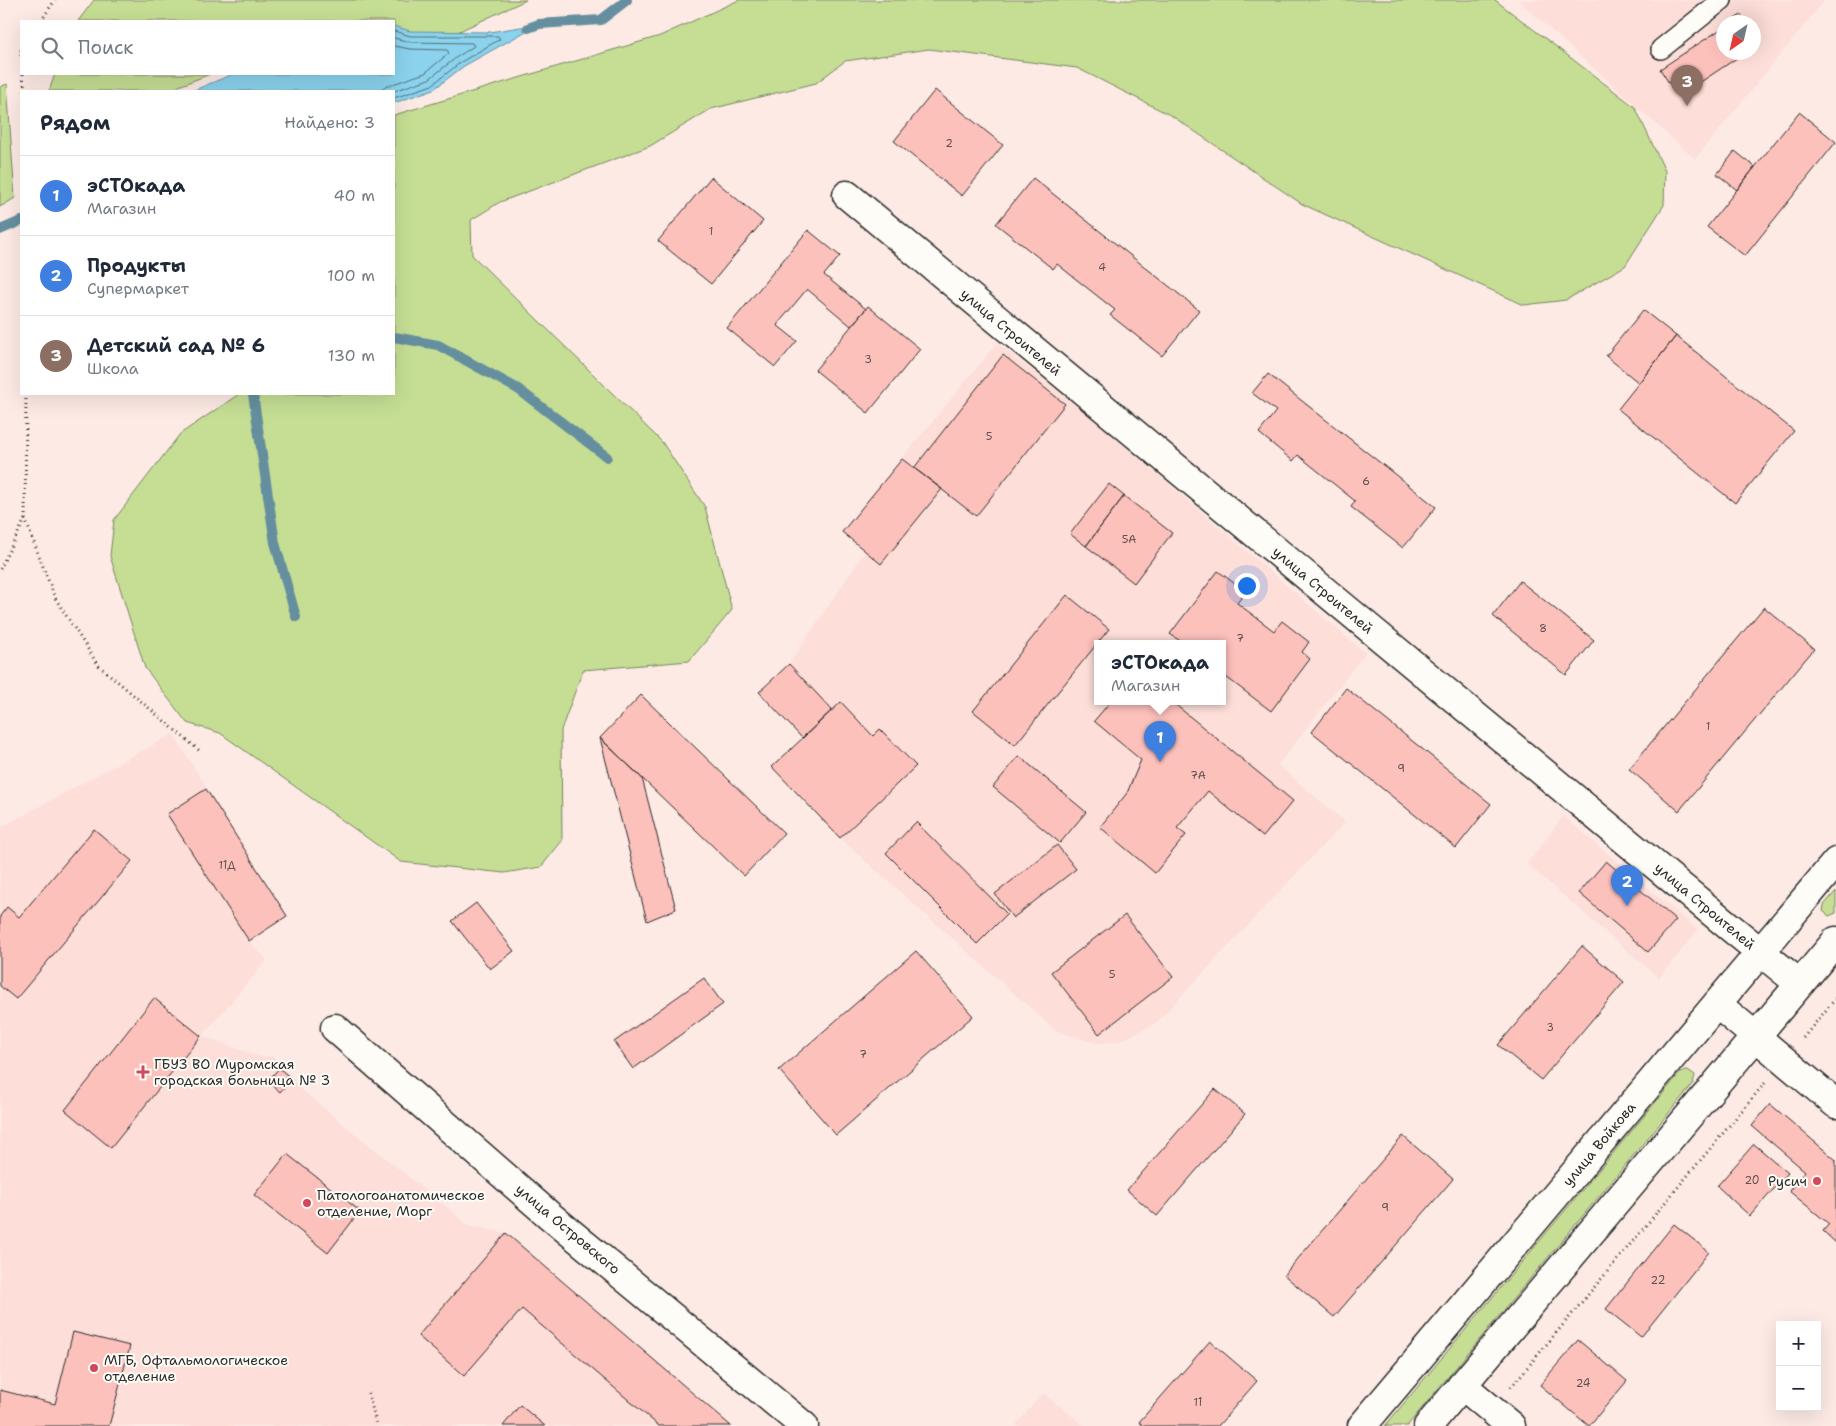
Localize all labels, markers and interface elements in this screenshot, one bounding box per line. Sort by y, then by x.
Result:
north arrow [1716,15,1761,60]
search box [20,20,395,75]
icon: search [38,34,66,62]
text: Поиск [78,35,133,60]
pin: 3 [1671,65,1703,106]
text: Рядом [40,109,110,137]
text: Найдено: 3 [284,112,375,133]
house number: 2 [945,136,953,151]
text: эСТОкада [87,173,185,198]
text: 1 [52,185,60,206]
text: 40 m [333,185,375,206]
text: Магазин [87,198,156,219]
house number: 1 [709,224,713,239]
text: Продукты [87,253,186,278]
house number: 4 [1098,260,1106,275]
text: 2 [50,265,62,286]
text: 100 m [327,265,375,286]
text: Супермаркет [87,278,189,299]
street label: улица Строителей [957,285,1065,379]
text: Детский сад № 6 [87,333,265,358]
text: 3 [50,345,62,366]
text: 130 m [328,345,375,366]
house number: 3 [864,352,872,367]
text: Школа [87,358,139,379]
house number: 5 [986,429,993,444]
house number: 6 [1362,474,1370,489]
house number: 5А [1122,532,1136,547]
street label: улица Строителей [1269,543,1377,637]
your location [1234,573,1260,599]
house number: 8 [1539,621,1547,636]
house number: 7 [1236,631,1244,646]
popup [1094,640,1226,705]
text: эСТОкада [1111,650,1209,675]
text: Магазин [1111,675,1180,696]
house number: 1 [1706,719,1710,734]
pin: 1 [1144,721,1176,762]
house number: 9 [1397,761,1405,776]
house number: 7А [1190,768,1206,783]
house number: 11Д [218,858,236,873]
street label: улица Строителей [1651,859,1759,953]
pin: 2 [1611,865,1643,906]
house number: 5 [1109,967,1116,982]
house number: 3 [1546,1020,1554,1035]
house number: 7 [859,1047,867,1062]
place label: ГБУЗ ВО Муромская городская больница № 3 [154,1055,330,1089]
marker: ГБУЗ ВО Муромская городская больница № 3 [136,1065,150,1079]
street label: улица Войкова [1559,1098,1640,1190]
place label: Русич [1768,1172,1807,1190]
house number: 20 [1744,1173,1760,1188]
marker: Русич [1811,1175,1823,1187]
street label: улица Островского [512,1180,624,1278]
place label: Патологоанатомическое отделение, Морг [317,1186,485,1220]
marker: Патологоанатомическое отделение, Морг [301,1197,313,1209]
house number: 9 [1381,1200,1389,1215]
house number: 22 [1651,1273,1665,1288]
map controls [1776,1321,1821,1411]
button: + [1776,1321,1821,1366]
place label: МГБ, Офтальмологическое отделение [104,1351,288,1385]
marker: МГБ, Офтальмологическое отделение [88,1362,100,1374]
button: − [1776,1366,1821,1411]
house number: 24 [1576,1376,1591,1391]
house number: 11 [1194,1395,1202,1410]

